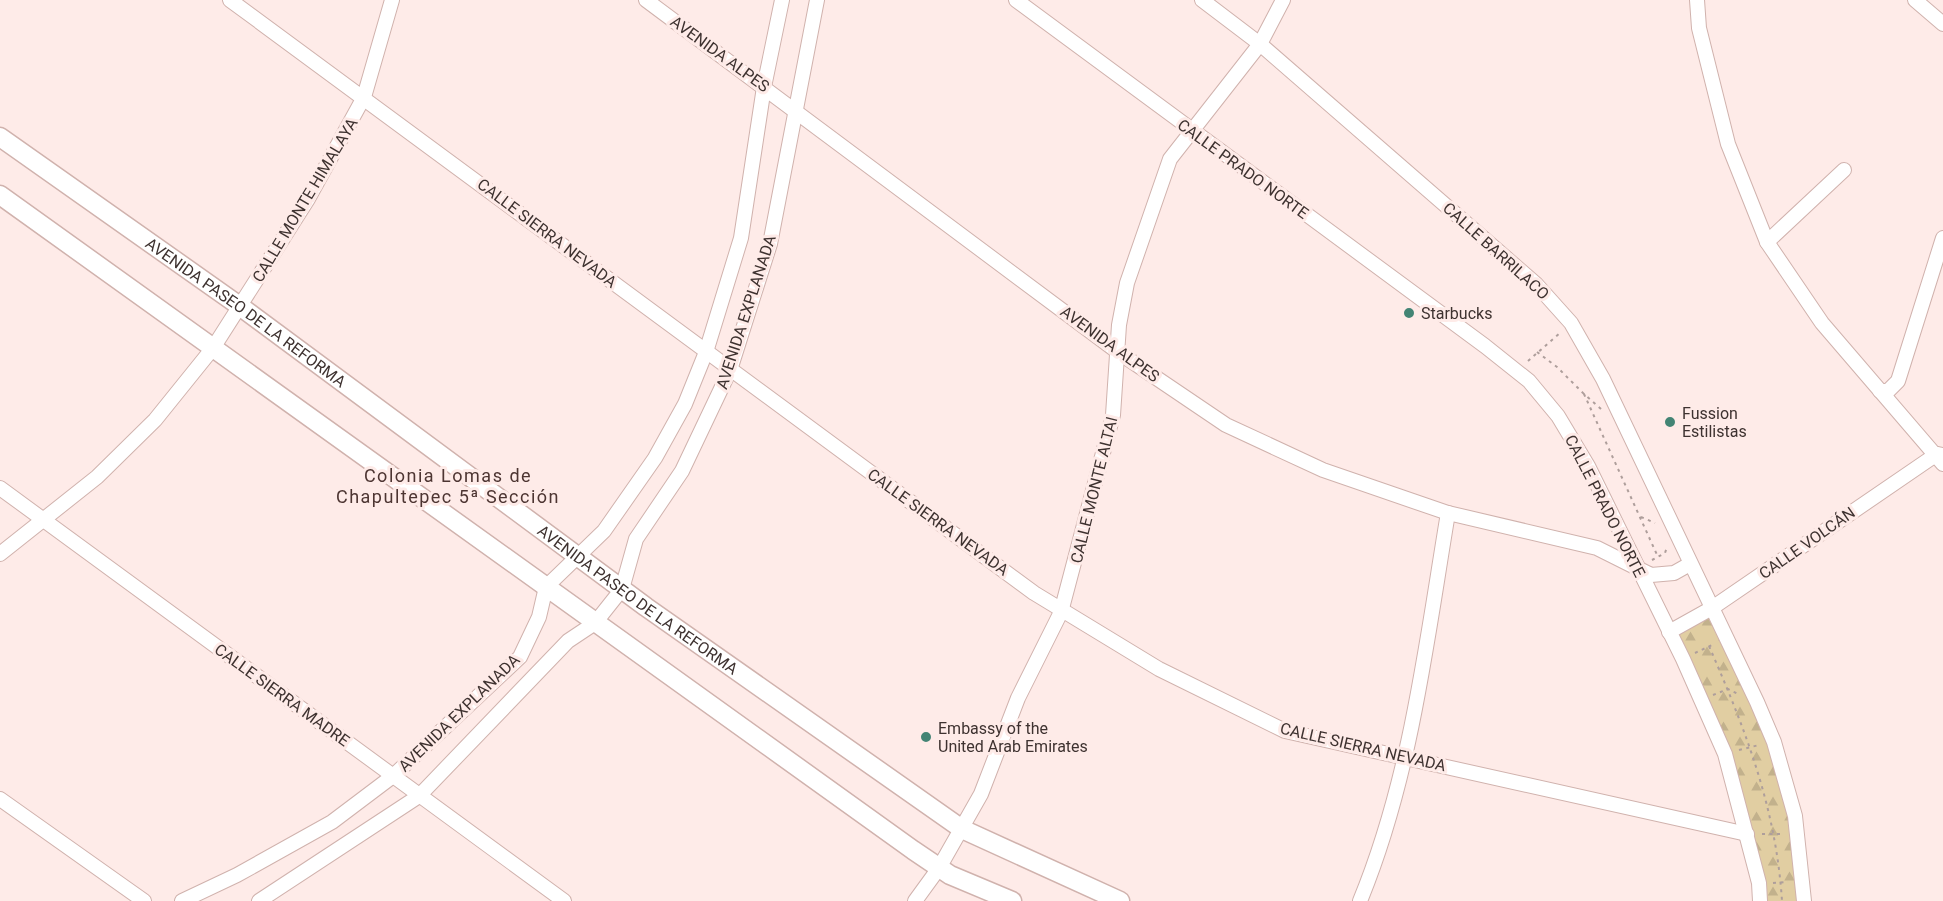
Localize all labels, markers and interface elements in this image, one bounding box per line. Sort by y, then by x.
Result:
street label: AVENIDA ALPES [667,12,773,96]
street label: CALLE MONTE HIMALAYA [248,114,362,285]
street label: CALLE PRADO NORTE [1174,115,1312,223]
street label: CALLE SIERRA NEVADA [474,174,621,292]
street label: CALLE BARRILACO [1439,198,1553,304]
street label: AVENIDA EXPLANADA [712,232,780,391]
street label: AVENIDA PASEO DE LA REFORMA [142,233,350,391]
street label: AVENIDA ALPES [1057,302,1163,386]
place label: Starbucks [1421,304,1492,323]
marker: Starbucks [1402,306,1416,320]
place label: Fussion Estilistas [1682,404,1747,441]
street label: CALLE MONTE ALTAI [1067,415,1121,565]
marker: Fussion Estilistas [1663,415,1677,429]
street label: CALLE PRADO NORTE [1561,432,1649,580]
street label: CALLE SIERRA NEVADA [864,464,1013,580]
district label: Colonia Lomas de Chapultepec 5ª Sección [336,465,560,507]
street label: CALLE VOLCÁN [1755,503,1859,583]
street label: AVENIDA PASEO DE LA REFORMA [534,521,742,679]
street label: CALLE SIERRA MADRE [211,640,353,750]
street label: AVENIDA EXPLANADA [395,650,524,776]
place label: Embassy of the United Arab Emirates [938,719,1088,756]
street label: CALLE SIERRA NEVADA [1278,719,1448,775]
marker: Embassy of the United Arab Emirates [919,730,933,744]

